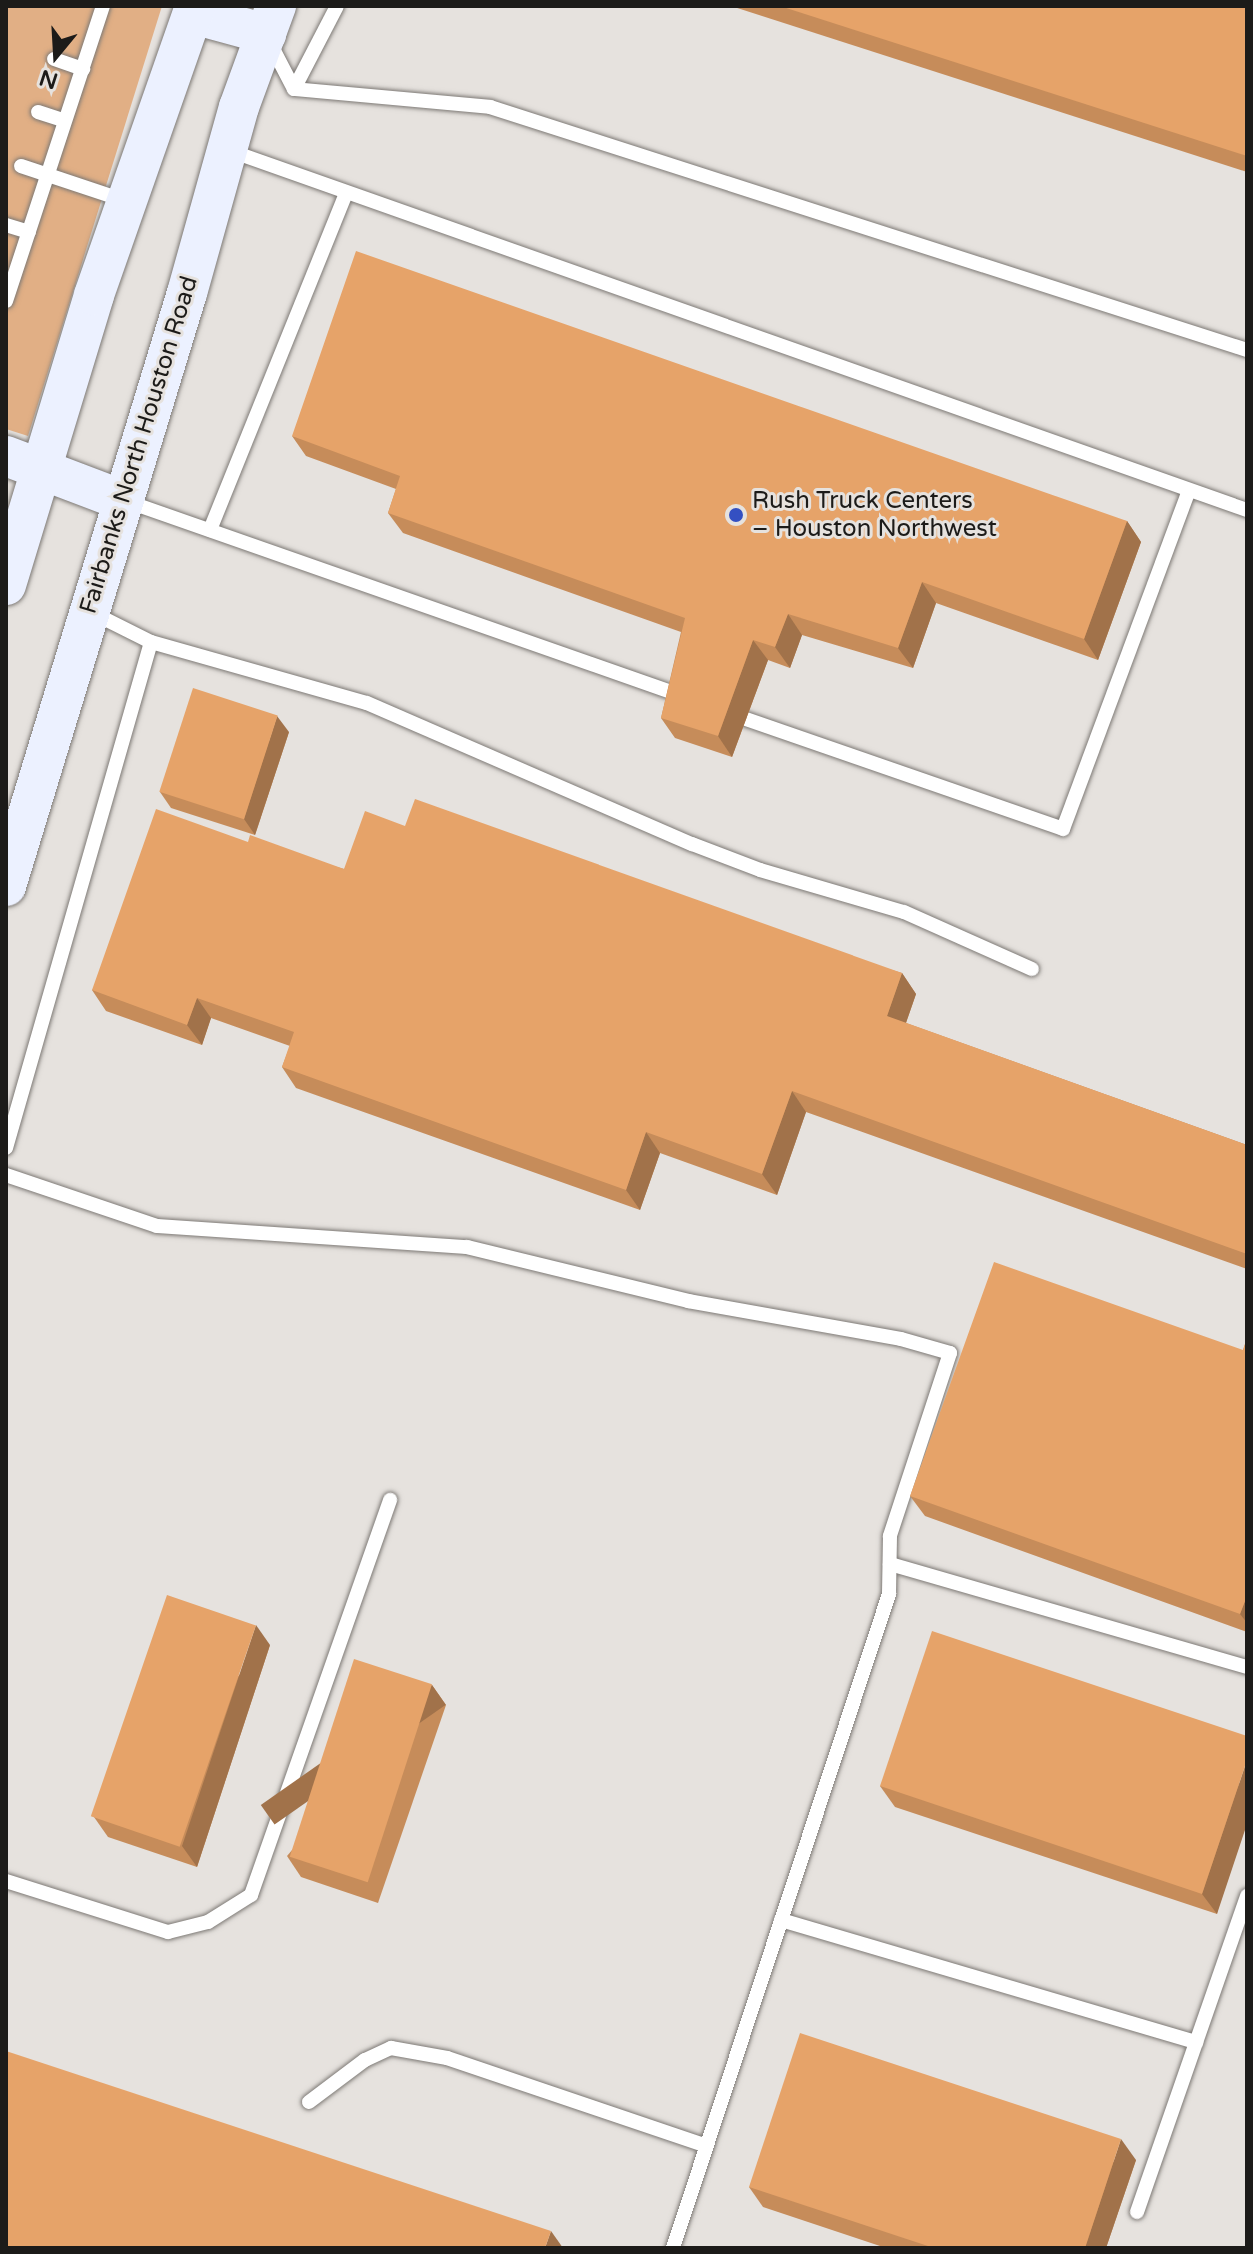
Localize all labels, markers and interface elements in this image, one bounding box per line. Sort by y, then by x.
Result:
north arrow [16,16,96,96]
text: N [36,64,61,94]
street label: Fairbanks North Houston Road [74,273,204,617]
place label: Rush Truck Centers – Houston Northwest [752,487,997,543]
marker: Rush Truck Centers – Houston Northwest [727,506,745,524]

